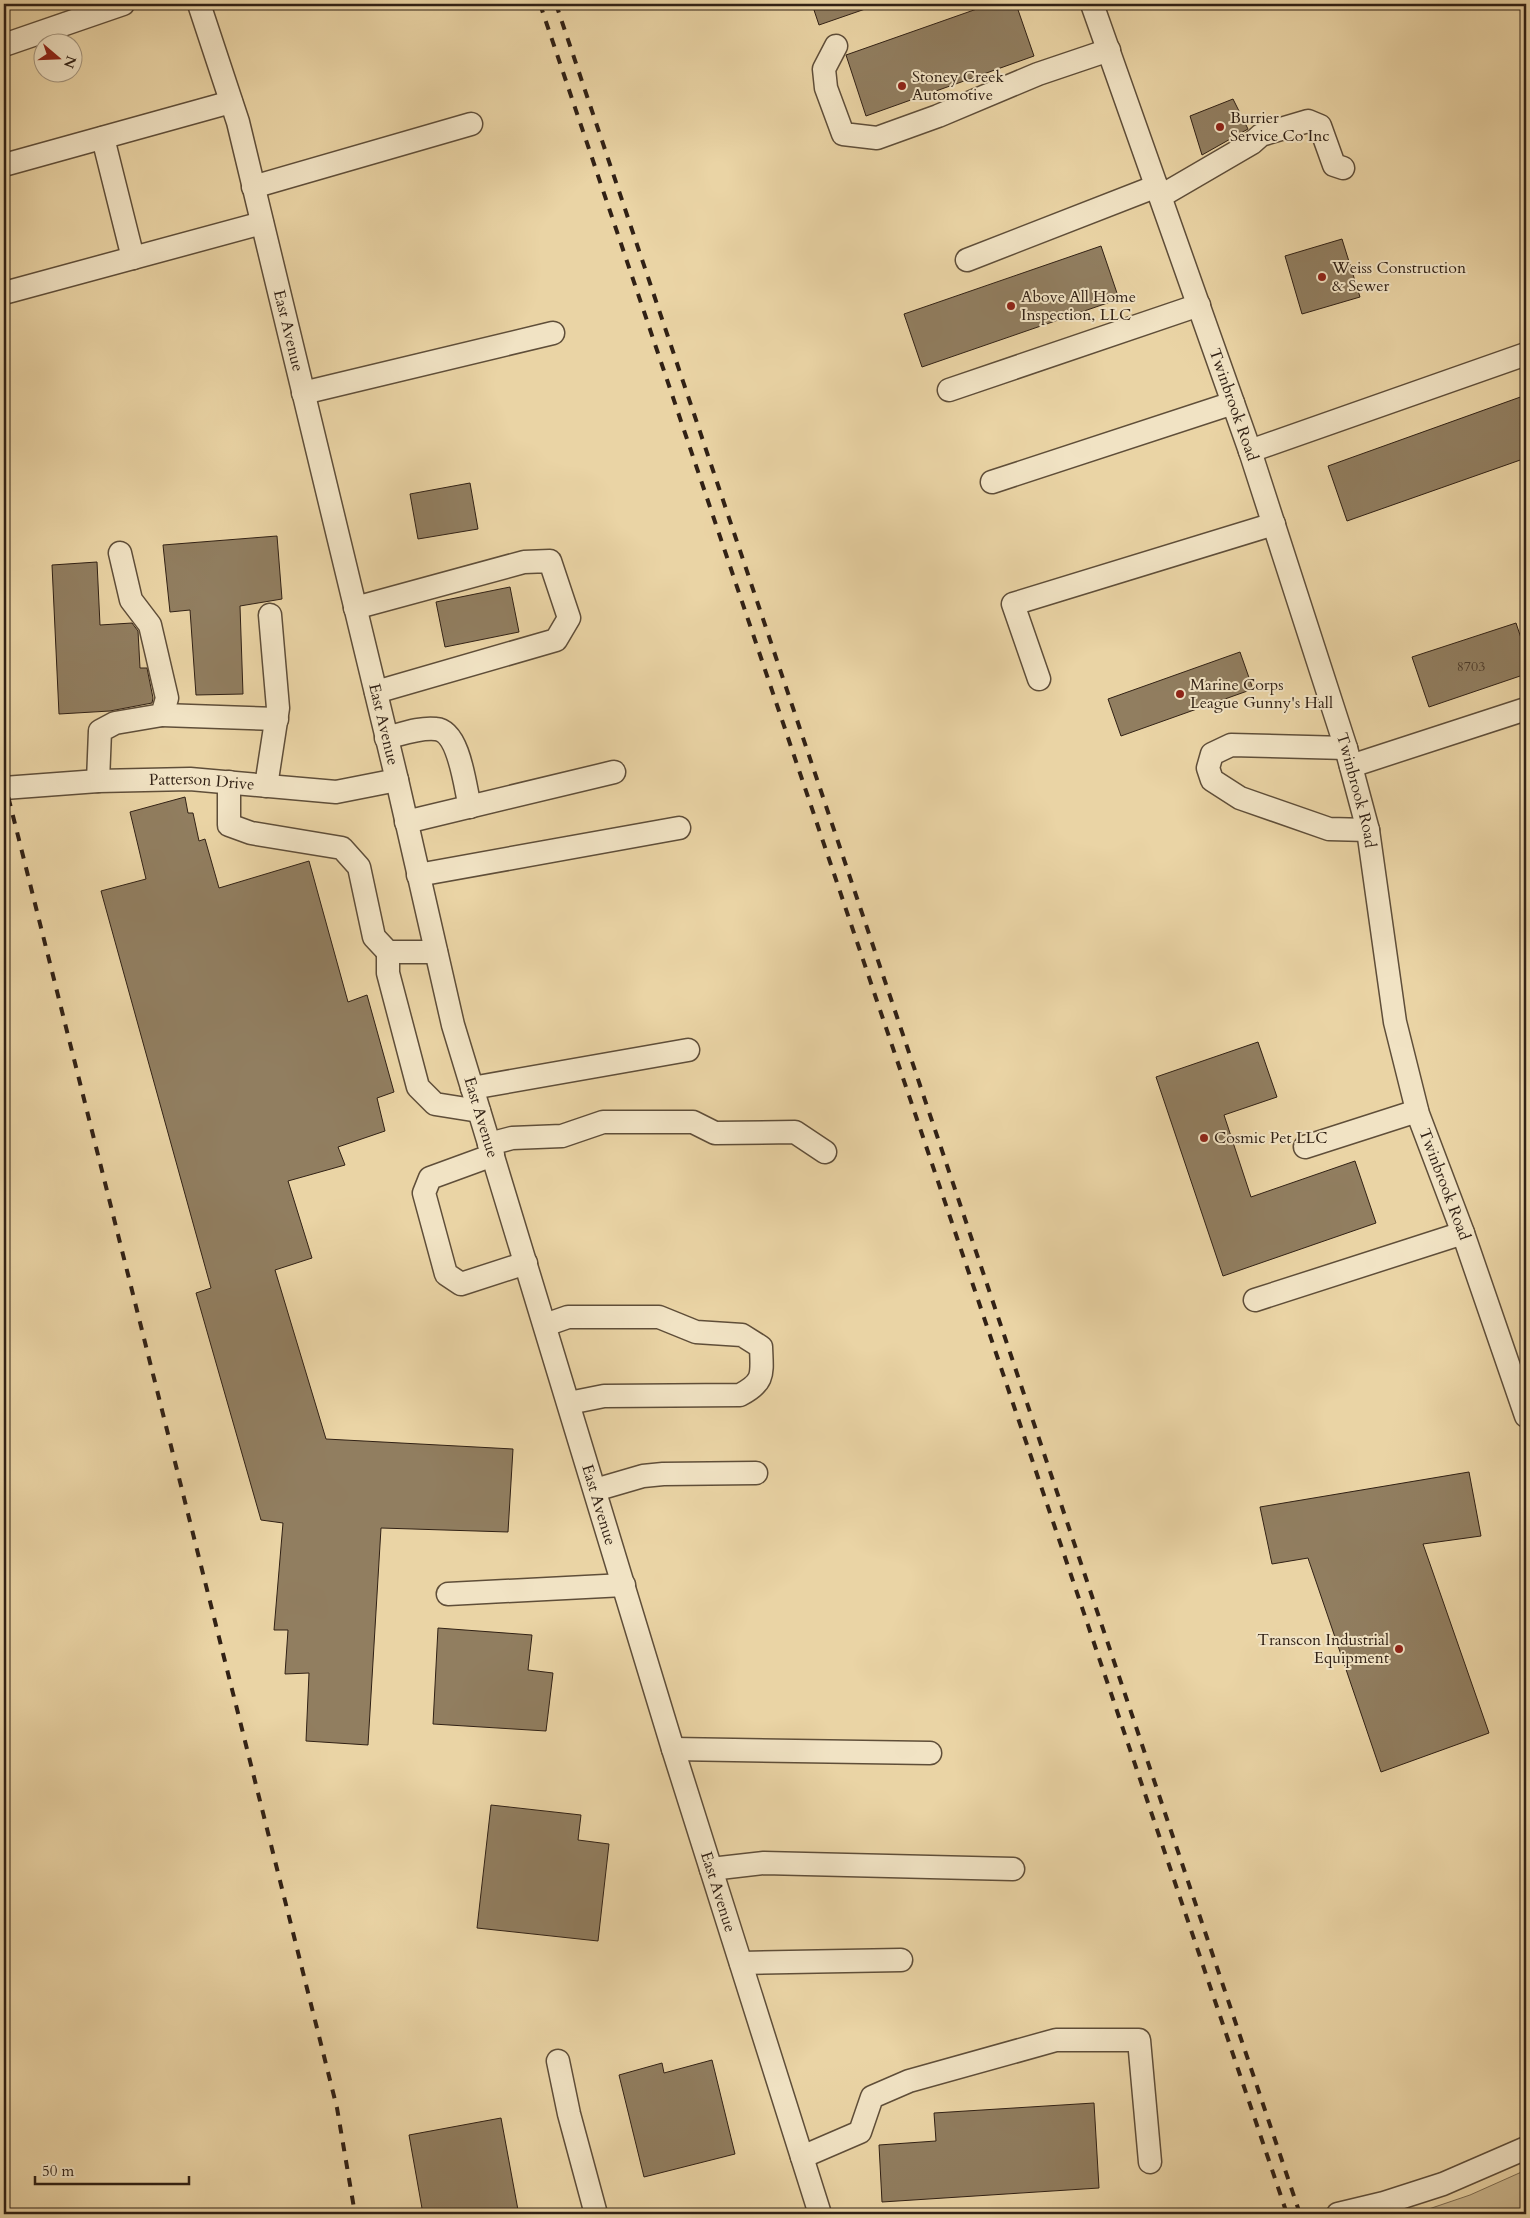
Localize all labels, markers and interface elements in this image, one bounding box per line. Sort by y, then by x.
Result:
north arrow [32,32,82,82]
text: N [59,53,81,71]
place label: Stoney Creek Automotive [912,66,1004,106]
marker: Stoney Creek Automotive [896,80,908,92]
place label: Burrier Service Co Inc [1230,107,1330,147]
marker: Burrier Service Co Inc [1214,121,1226,133]
place label: Weiss Construction & Sewer [1331,257,1466,297]
marker: Weiss Construction & Sewer [1316,271,1328,283]
place label: Above All Home Inspection, LLC [1021,286,1136,326]
street label: East Avenue [268,288,309,374]
marker: Above All Home Inspection, LLC [1005,300,1017,312]
street label: Twinbrook Road [1204,345,1264,464]
house number: 8703 [1457,657,1485,676]
place label: Marine Corps League Gunny's Hall [1190,674,1333,714]
street label: East Avenue [363,681,404,768]
marker: Marine Corps League Gunny's Hall [1174,688,1186,700]
street label: Twinbrook Road [1331,730,1381,850]
street label: Patterson Drive [149,768,255,796]
street label: East Avenue [458,1074,504,1160]
street label: Twinbrook Road [1413,1125,1476,1244]
place label: Cosmic Pet LLC [1214,1127,1328,1149]
marker: Cosmic Pet LLC [1198,1132,1210,1144]
street label: East Avenue [576,1462,621,1548]
place label: Transcon Industrial Equipment [1257,1629,1389,1669]
marker: Transcon Industrial Equipment [1393,1643,1405,1655]
street label: East Avenue [695,1849,741,1935]
scale bar [35,2153,189,2185]
text: 50 m [42,2161,74,2181]

